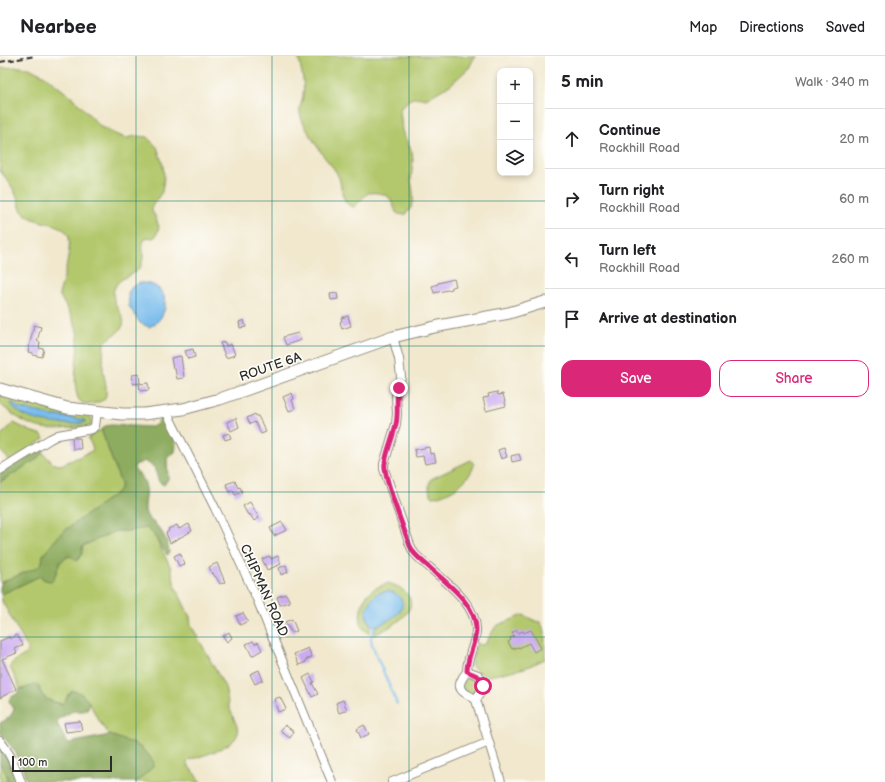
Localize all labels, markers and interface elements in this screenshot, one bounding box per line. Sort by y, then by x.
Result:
text: Nearbee [20,16,97,39]
text: Map [689,19,717,36]
text: Directions [739,19,804,36]
text: Saved [826,19,865,36]
map controls [497,68,533,176]
button: + [497,68,533,104]
text: 5 min [561,72,604,92]
text: Walk · 340 m [795,74,869,90]
button: − [497,104,533,140]
text: Continue [599,121,661,140]
icon: ahead [561,128,583,150]
text: 20 m [839,131,869,147]
button: layers [497,140,533,176]
text: Rockhill Road [599,140,680,156]
text: Turn right [599,181,664,200]
icon: right [561,188,583,210]
text: 60 m [839,191,869,207]
text: Rockhill Road [599,200,680,216]
text: Turn left [599,241,656,260]
icon: left [561,248,583,270]
text: 260 m [831,251,869,267]
text: Rockhill Road [599,260,680,276]
icon: arrive [561,308,583,330]
text: Arrive at destination [599,309,737,328]
street label: ROUTE 6A [237,349,303,385]
button: Save [561,360,711,397]
button: Share [719,360,869,397]
route end [390,379,408,397]
street label: CHIPMAN ROAD [237,542,292,639]
route start [474,677,492,695]
scale bar [12,754,112,773]
text: 100 m [18,756,47,769]

